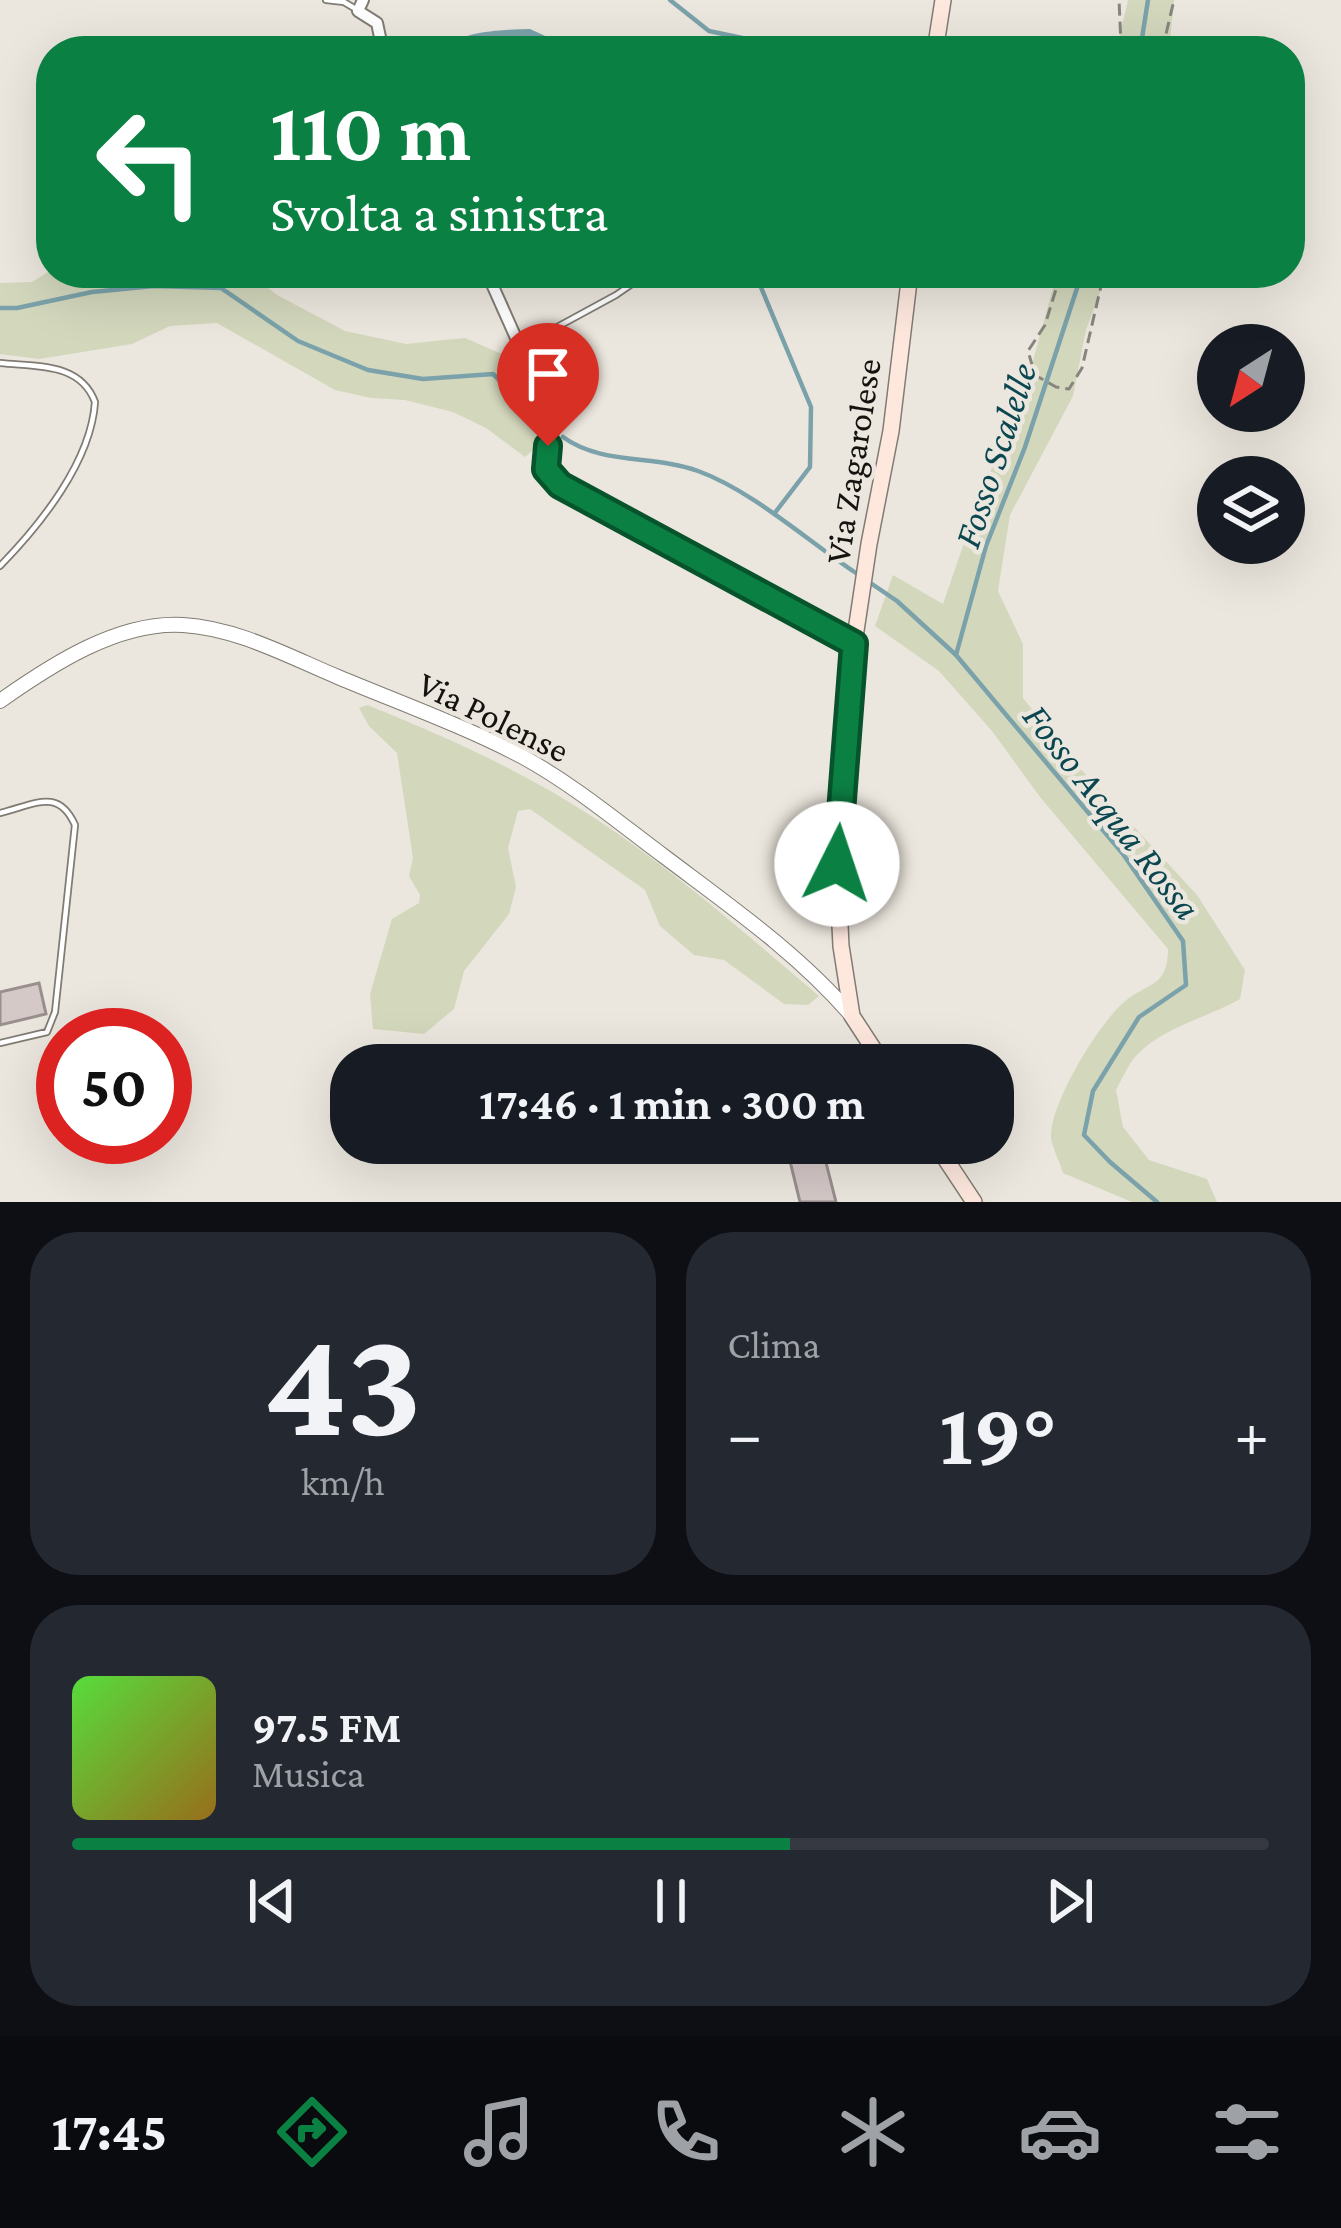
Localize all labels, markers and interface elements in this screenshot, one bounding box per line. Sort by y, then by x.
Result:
icon: left [72,84,228,240]
text: 110 m [270,85,471,178]
text: Svolta a sinistra [270,183,609,243]
pin [497,323,599,446]
north arrow [1197,324,1305,432]
map controls [1197,324,1305,564]
icon: arrive [515,341,581,407]
street label: Via Zagarolese [817,356,889,567]
water label: Fosso Scalelle [944,357,1045,553]
button: layers [1197,456,1305,564]
street label: Via Polense [412,663,575,771]
water label: Fosso Acqua Rossa [1014,695,1210,928]
position arrow [774,801,900,927]
speed limit sign: 50 [36,1008,192,1164]
text: 17:46 · 1 min · 300 m [479,1079,865,1129]
text: 43 [263,1295,422,1469]
text: Clima [728,1323,820,1366]
text: 19° [939,1383,1057,1483]
text: − [728,1397,762,1470]
text: + [1234,1397,1269,1470]
text: km/h [301,1460,385,1503]
text: 97.5 FM [252,1702,401,1752]
text: Musica [252,1752,365,1795]
icon: previous [239,1868,305,1934]
icon: pause [638,1868,704,1934]
icon: next [1037,1868,1103,1934]
icon: directions [270,2090,354,2174]
icon: music [457,2090,541,2174]
icon: phone [644,2090,728,2174]
icon: climate [831,2090,915,2174]
icon: car [1018,2090,1102,2174]
icon: filters [1205,2090,1289,2174]
text: 17:45 [52,2102,167,2162]

